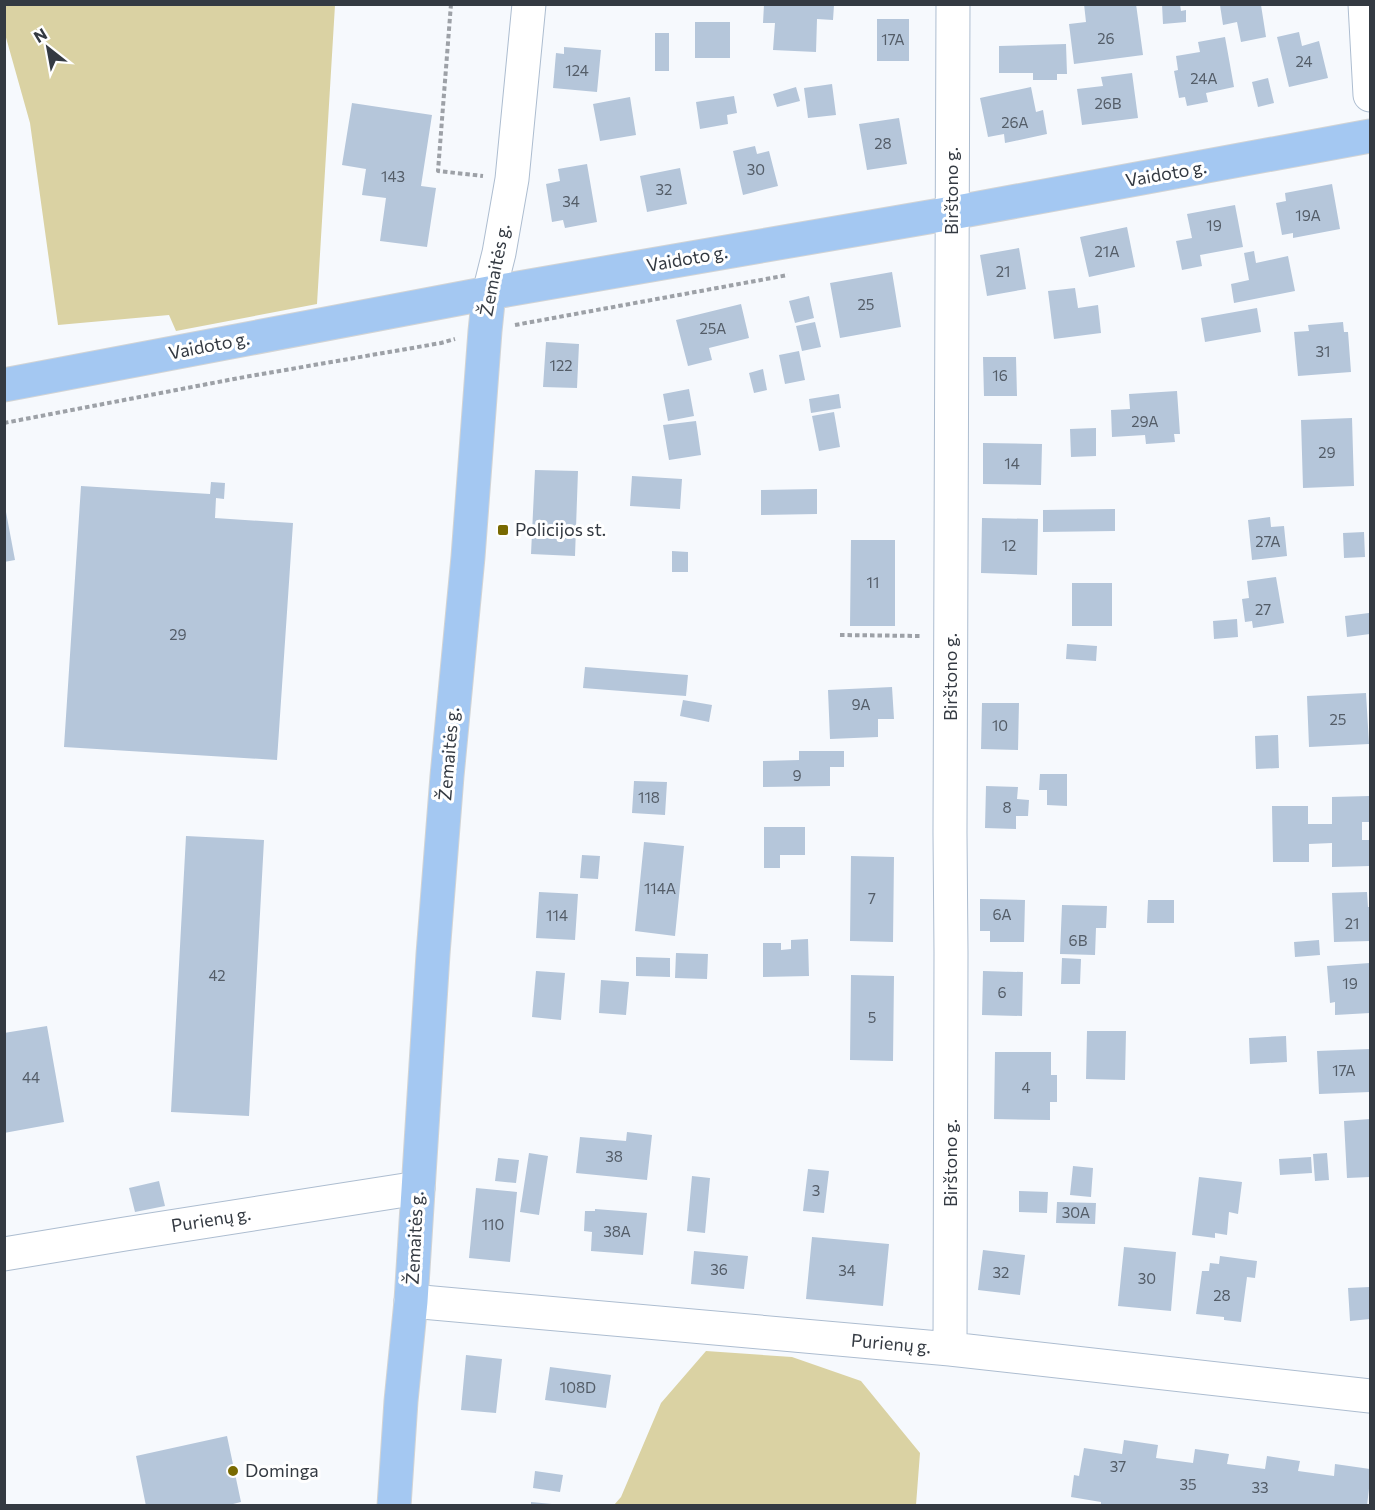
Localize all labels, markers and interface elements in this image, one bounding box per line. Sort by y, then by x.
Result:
north arrow [18,18,78,78]
text: N [30,23,50,46]
house number: 26 [1097,29,1115,47]
house number: 17A [881,30,905,48]
house number: 24 [1295,52,1313,70]
house number: 124 [565,61,589,79]
house number: 24A [1190,69,1218,87]
house number: 26B [1094,94,1122,112]
house number: 26A [1001,113,1029,131]
house number: 28 [874,134,892,152]
street label: Birštono g. [940,147,962,235]
street label: Vaidoto g. [1124,155,1208,191]
house number: 30 [747,160,765,178]
house number: 143 [381,167,405,185]
house number: 32 [656,180,672,198]
house number: 34 [562,192,580,210]
house number: 19A [1295,206,1321,224]
house number: 19 [1206,216,1222,234]
street label: Žemaitės g. [474,222,514,318]
street label: Vaidoto g. [645,240,729,276]
house number: 21A [1094,242,1120,260]
house number: 21 [996,262,1010,280]
house number: 25 [858,295,874,313]
house number: 25A [700,319,726,337]
street label: Vaidoto g. [166,326,251,364]
house number: 31 [1316,342,1330,360]
house number: 122 [549,356,573,374]
house number: 16 [992,366,1008,384]
house number: 29A [1131,412,1159,430]
house number: 29 [1318,443,1336,461]
house number: 14 [1004,454,1020,472]
place label: Policijos st. [515,518,606,540]
marker: Policijos st. [496,523,510,537]
house number: 27A [1255,532,1281,550]
house number: 12 [1002,536,1016,554]
house number: 11 [867,573,879,591]
house number: 27 [1255,600,1271,618]
house number: 29 [169,625,187,643]
street label: Birštono g. [939,633,961,721]
house number: 9A [851,695,871,713]
street label: Žemaitės g. [433,706,463,802]
house number: 25 [1330,710,1346,728]
house number: 10 [992,716,1008,734]
house number: 9 [792,766,802,784]
house number: 118 [638,788,660,806]
house number: 8 [1002,798,1012,816]
house number: 114A [644,879,676,897]
house number: 7 [868,889,876,907]
house number: 6A [992,905,1012,923]
house number: 114 [546,906,568,924]
house number: 21 [1345,914,1359,932]
house number: 6B [1069,931,1088,949]
house number: 42 [208,966,226,984]
house number: 19 [1342,974,1358,992]
house number: 6 [997,983,1007,1001]
house number: 5 [868,1008,876,1026]
house number: 17A [1332,1061,1356,1079]
house number: 44 [22,1068,40,1086]
house number: 4 [1022,1078,1031,1096]
street label: Birštono g. [939,1119,961,1207]
house number: 38 [605,1147,623,1165]
house number: 3 [812,1181,820,1199]
street label: Žemaitės g. [401,1191,427,1285]
street label: Purienų g. [169,1202,252,1236]
house number: 30A [1062,1203,1090,1221]
house number: 110 [482,1215,504,1233]
house number: 38A [603,1222,631,1240]
house number: 36 [710,1260,728,1278]
house number: 34 [838,1261,856,1279]
house number: 32 [993,1263,1009,1281]
house number: 30 [1138,1269,1156,1287]
house number: 28 [1213,1286,1231,1304]
street label: Purienų g. [850,1329,932,1357]
house number: 108D [560,1378,596,1396]
house number: 37 [1110,1457,1126,1475]
place label: Dominga [245,1459,319,1481]
marker: Dominga [226,1464,240,1478]
house number: 35 [1179,1475,1197,1493]
house number: 33 [1251,1478,1269,1496]

